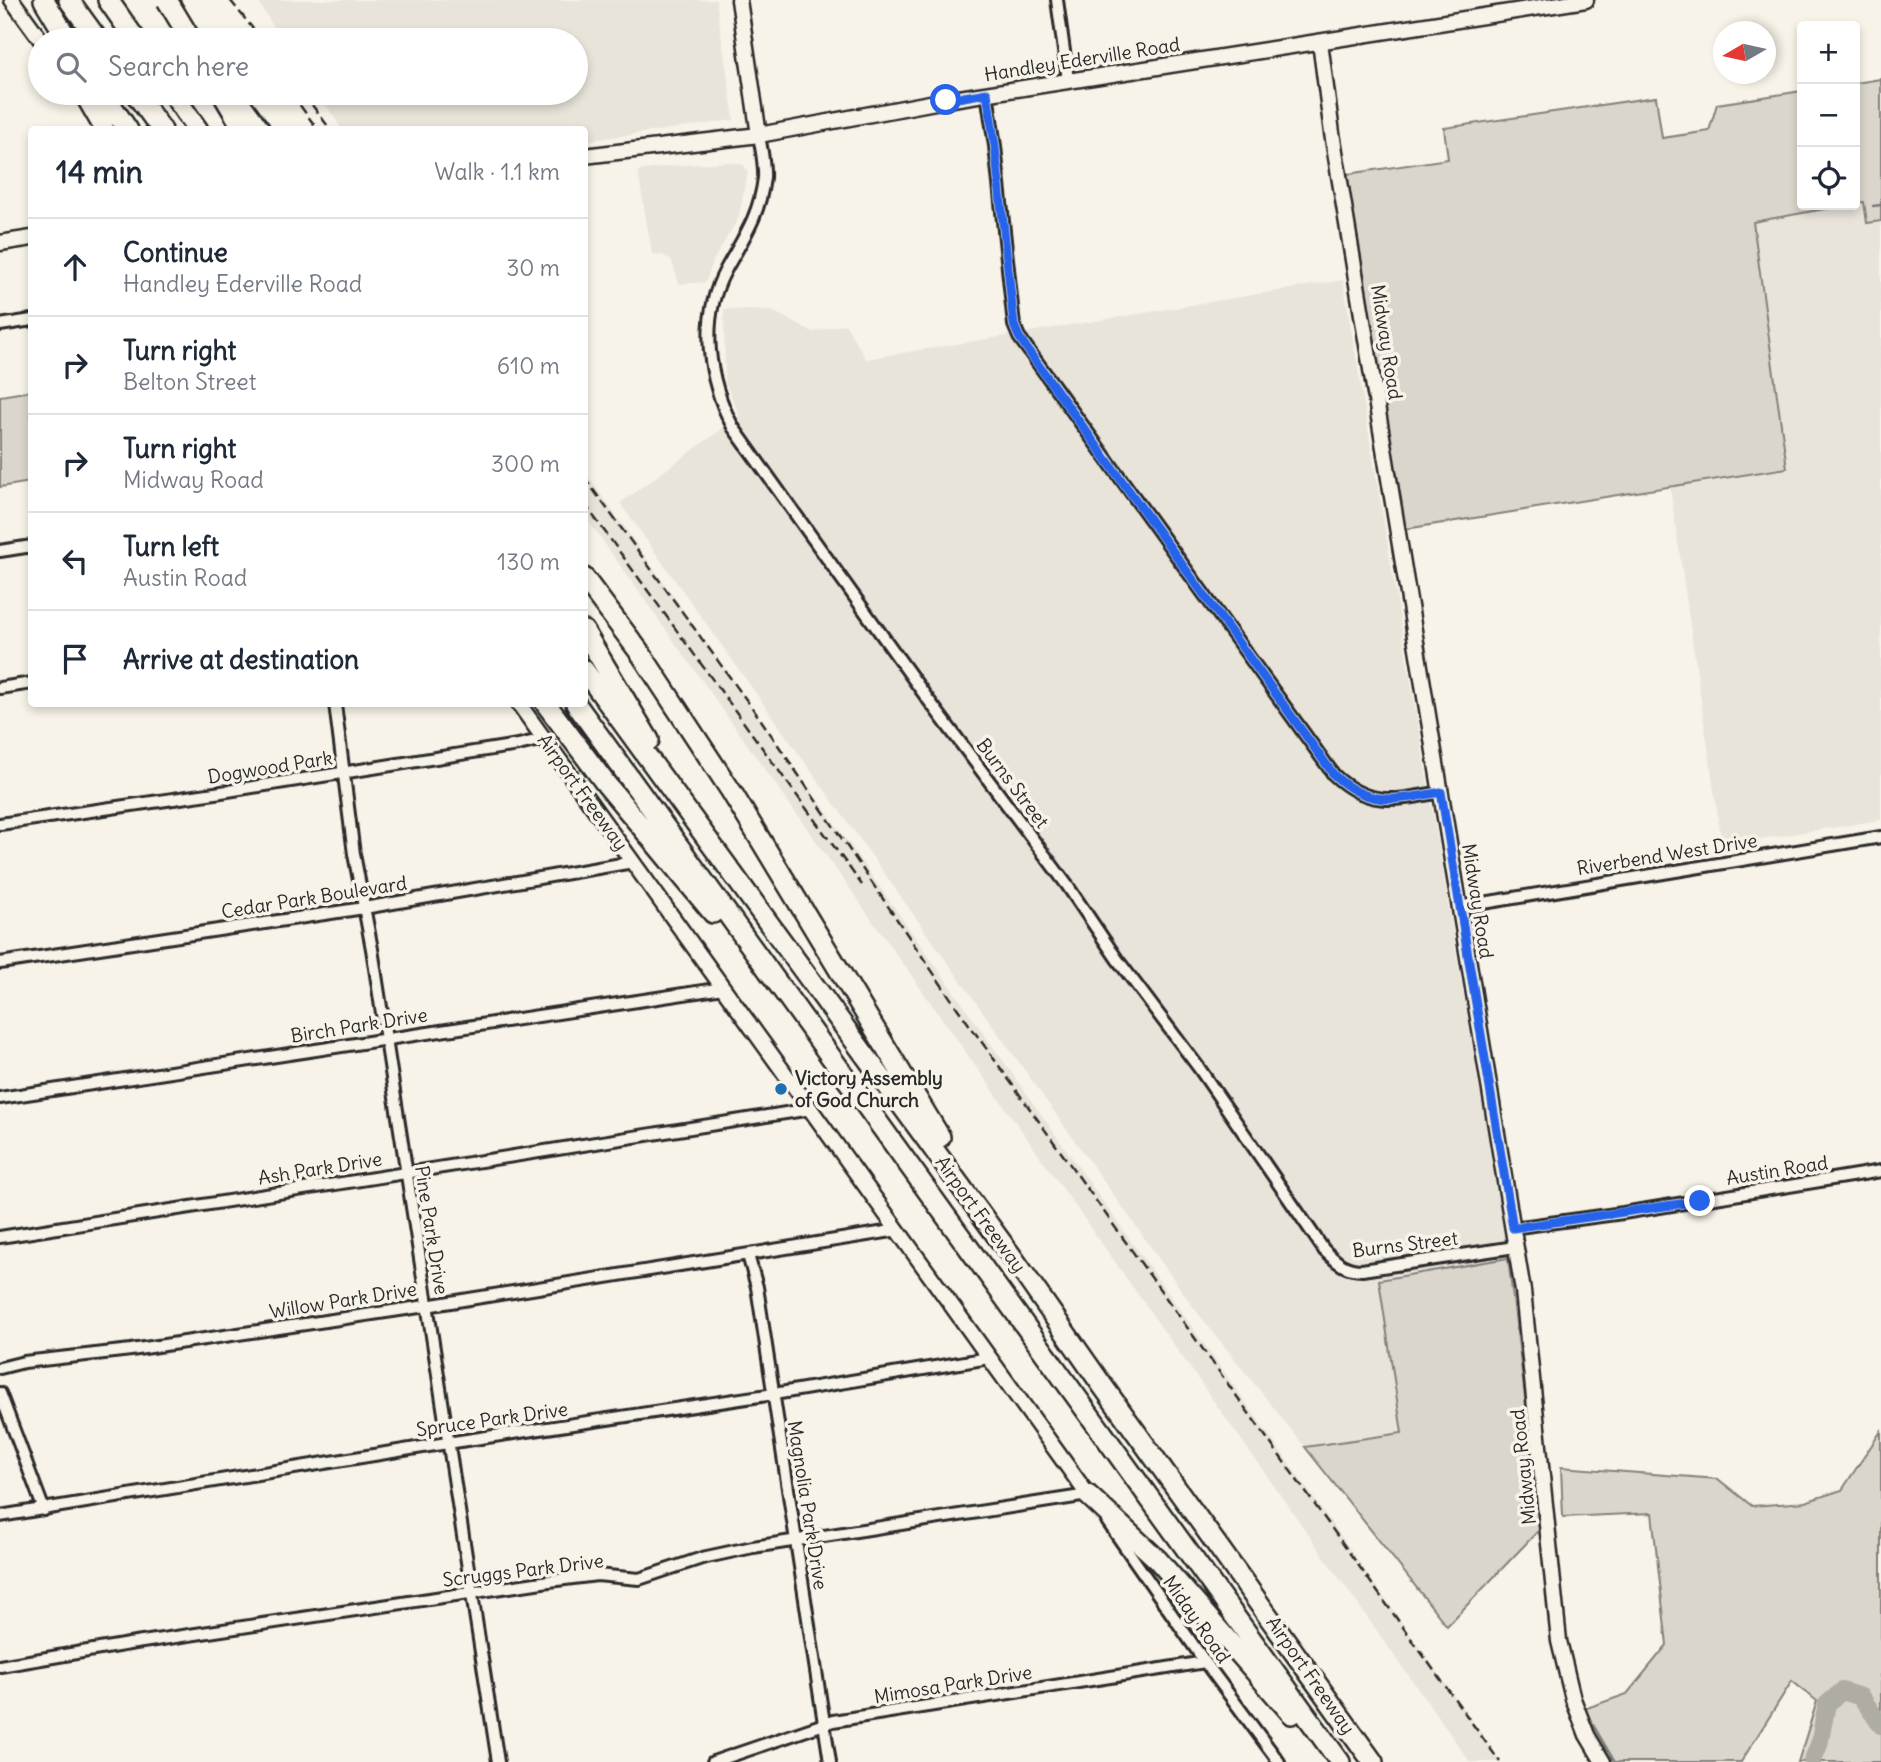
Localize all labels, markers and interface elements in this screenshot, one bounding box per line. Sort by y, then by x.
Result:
north arrow [1713,21,1776,84]
map controls [1797,21,1860,210]
button: + [1797,21,1860,84]
search box [28,28,588,105]
street label: Handley Ederville Road [982,32,1182,86]
icon: search [52,48,90,86]
text: Search here [108,50,249,83]
route start [930,84,961,115]
button: − [1797,84,1860,147]
button: locate [1797,147,1860,210]
text: 14 min [56,153,143,191]
text: Walk · 1.1 km [434,157,560,186]
text: Continue [123,236,228,269]
icon: ahead [56,248,94,286]
text: 30 m [506,253,560,282]
text: Handley Ederville Road [123,269,362,298]
street label: Midway Road [1366,283,1408,401]
text: Turn right [123,334,236,367]
icon: right [56,346,94,384]
text: 610 m [497,351,560,380]
text: Belton Street [123,367,256,396]
text: Turn right [123,432,236,465]
icon: right [56,444,94,482]
text: 300 m [491,449,560,478]
text: Midway Road [123,465,264,494]
text: Turn left [123,530,219,563]
icon: left [56,542,94,580]
text: 130 m [497,547,560,576]
text: Austin Road [123,563,247,592]
icon: arrive [56,640,94,678]
text: Arrive at destination [123,643,359,676]
street label: Airport Freeway [533,729,633,855]
street label: Burns Street [971,733,1055,833]
street label: Dogwood Park [206,745,334,789]
street label: Riverbend West Drive [1575,828,1759,880]
street label: Midway Road [1457,842,1499,960]
street label: Cedar Park Boulevard [219,870,409,924]
street label: Birch Park Drive [289,1002,429,1048]
place label: Victory Assembly of God Church [795,1066,943,1112]
marker: Victory Assembly of God Church [773,1081,789,1097]
street label: Ash Park Drive [256,1146,384,1190]
street label: Austin Road [1724,1150,1830,1190]
street label: Airport Freeway [931,1151,1031,1277]
street label: Pine Park Drive [410,1164,454,1296]
route end [1684,1185,1715,1216]
street label: Burns Street [1351,1226,1459,1262]
street label: Willow Park Drive [268,1277,418,1323]
street label: Spruce Park Drive [415,1396,569,1442]
street label: Midway Road [1505,1408,1541,1526]
street label: Magnolia Park Drive [783,1419,833,1591]
street label: Scruggs Park Drive [441,1548,605,1592]
street label: Miday Road [1158,1571,1236,1667]
street label: Airport Freeway [1261,1611,1361,1739]
street label: Mimosa Park Drive [872,1660,1034,1708]

